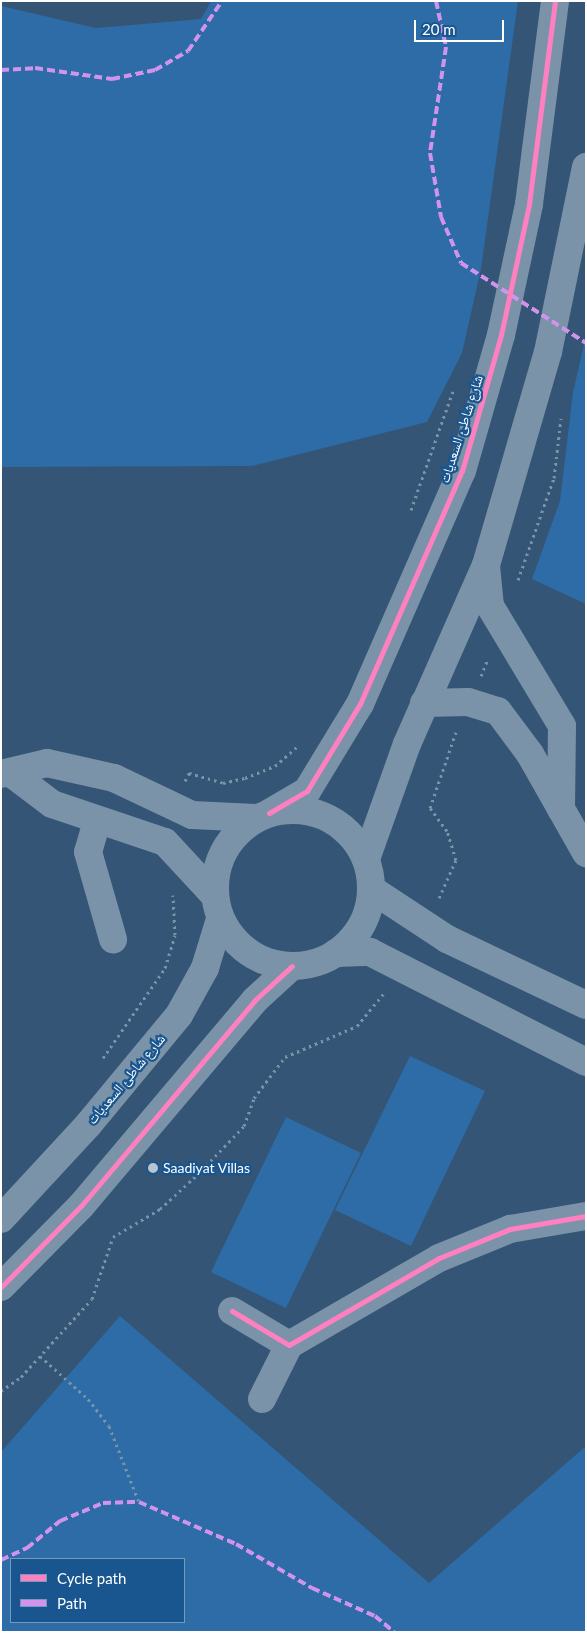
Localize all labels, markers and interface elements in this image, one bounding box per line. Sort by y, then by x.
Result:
scale bar [417,10,507,42]
text: 20 m [422,20,456,38]
street label: شارع شاطئ السعديات [436,373,486,485]
street label: شارع شاطئ السعديات [83,1030,169,1128]
place label: Saadiyat Villas [163,1160,251,1176]
marker: Saadiyat Villas [147,1162,159,1174]
legend [10,1558,185,1623]
text: Cycle path [57,1569,126,1587]
text: Path [57,1594,87,1612]

